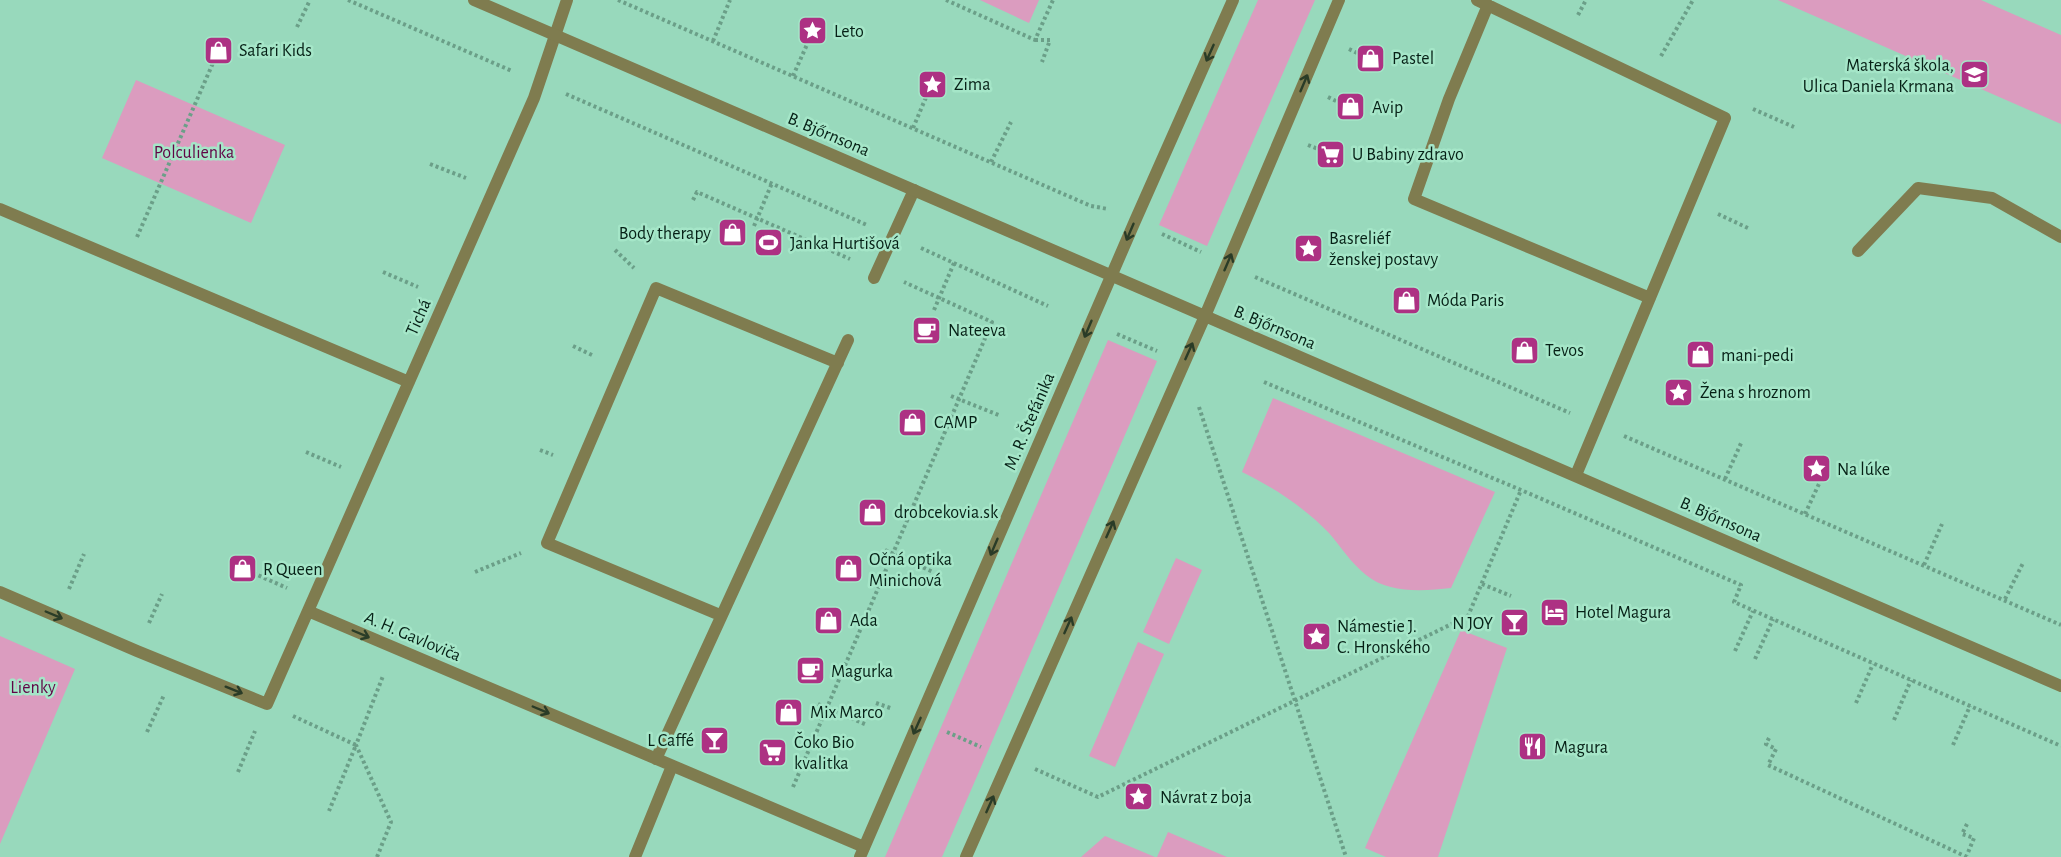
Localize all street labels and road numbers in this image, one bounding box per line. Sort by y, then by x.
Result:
street label: B. Bjőrnsona [785,110,872,160]
street label: Tichá [403,296,435,338]
street label: B. Bjőrnsona [1231,303,1318,353]
street label: M. R. Štefánika [999,369,1058,473]
street label: B. Bjőrnsona [1677,494,1764,546]
street label: A. H. Gavloviča [362,609,463,665]

